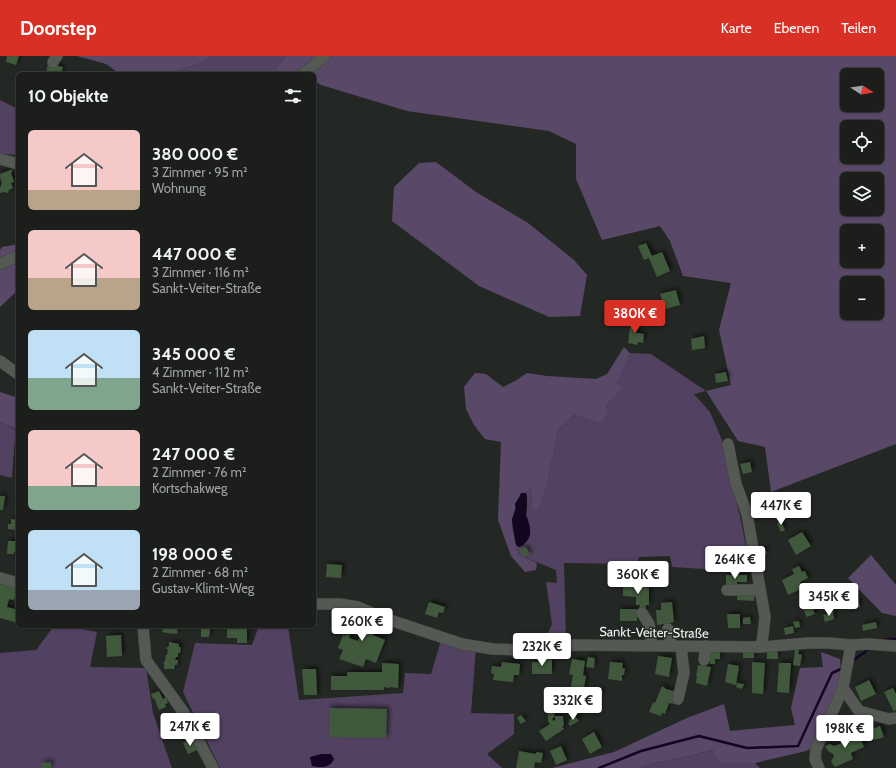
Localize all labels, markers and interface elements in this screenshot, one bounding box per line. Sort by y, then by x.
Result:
text: Doorstep [20,17,97,40]
text: Karte [721,19,752,37]
text: Ebenen [774,19,819,37]
text: Teilen [841,19,876,37]
north arrow [840,68,884,112]
map controls [840,68,884,320]
icon: filters [282,85,304,107]
text: 10 Objekte [28,86,108,106]
button: locate [840,120,884,164]
text: 380 000 € [152,144,238,164]
icon: home [60,146,108,194]
text: 3 Zimmer · 95 m² [152,164,247,180]
button: layers [840,172,884,216]
text: Wohnung [152,180,206,196]
button: + [840,224,884,268]
text: 447 000 € [152,244,236,264]
icon: home [60,246,108,294]
text: 3 Zimmer · 116 m² [152,264,249,280]
button: − [840,276,884,320]
text: Sankt-Veiter-Straße [152,280,261,296]
pin: 380K € [602,300,668,334]
text: 380K € [613,305,657,321]
text: 345 000 € [152,344,235,364]
icon: home [60,346,108,394]
text: 4 Zimmer · 112 m² [152,364,249,380]
text: Sankt-Veiter-Straße [152,380,261,396]
text: 247 000 € [152,444,235,464]
icon: home [60,446,108,494]
text: 2 Zimmer · 76 m² [152,464,246,480]
text: Kortschakweg [152,480,227,496]
pin: 447K € [748,492,814,526]
text: 447K € [760,497,802,513]
text: 198 000 € [152,544,233,564]
icon: home [60,546,108,594]
pin: 264K € [702,546,768,580]
text: 264K € [714,551,756,567]
pin: 360K € [605,561,671,595]
text: 2 Zimmer · 68 m² [152,564,248,580]
text: 360K € [617,566,659,582]
text: Gustav-Klimt-Weg [152,580,254,596]
pin: 345K € [796,583,862,617]
text: 345K € [808,588,850,604]
pin: 260K € [329,608,395,642]
text: 260K € [341,613,383,629]
street label: Sankt-Veiter-Straße [599,623,709,641]
pin: 232K € [509,633,575,667]
text: 232K € [522,638,562,654]
pin: 332K € [540,687,606,721]
text: 332K € [553,692,593,708]
pin: 247K € [157,713,223,747]
pin: 198K € [812,715,878,749]
text: 247K € [170,718,211,734]
text: 198K € [825,720,865,736]

